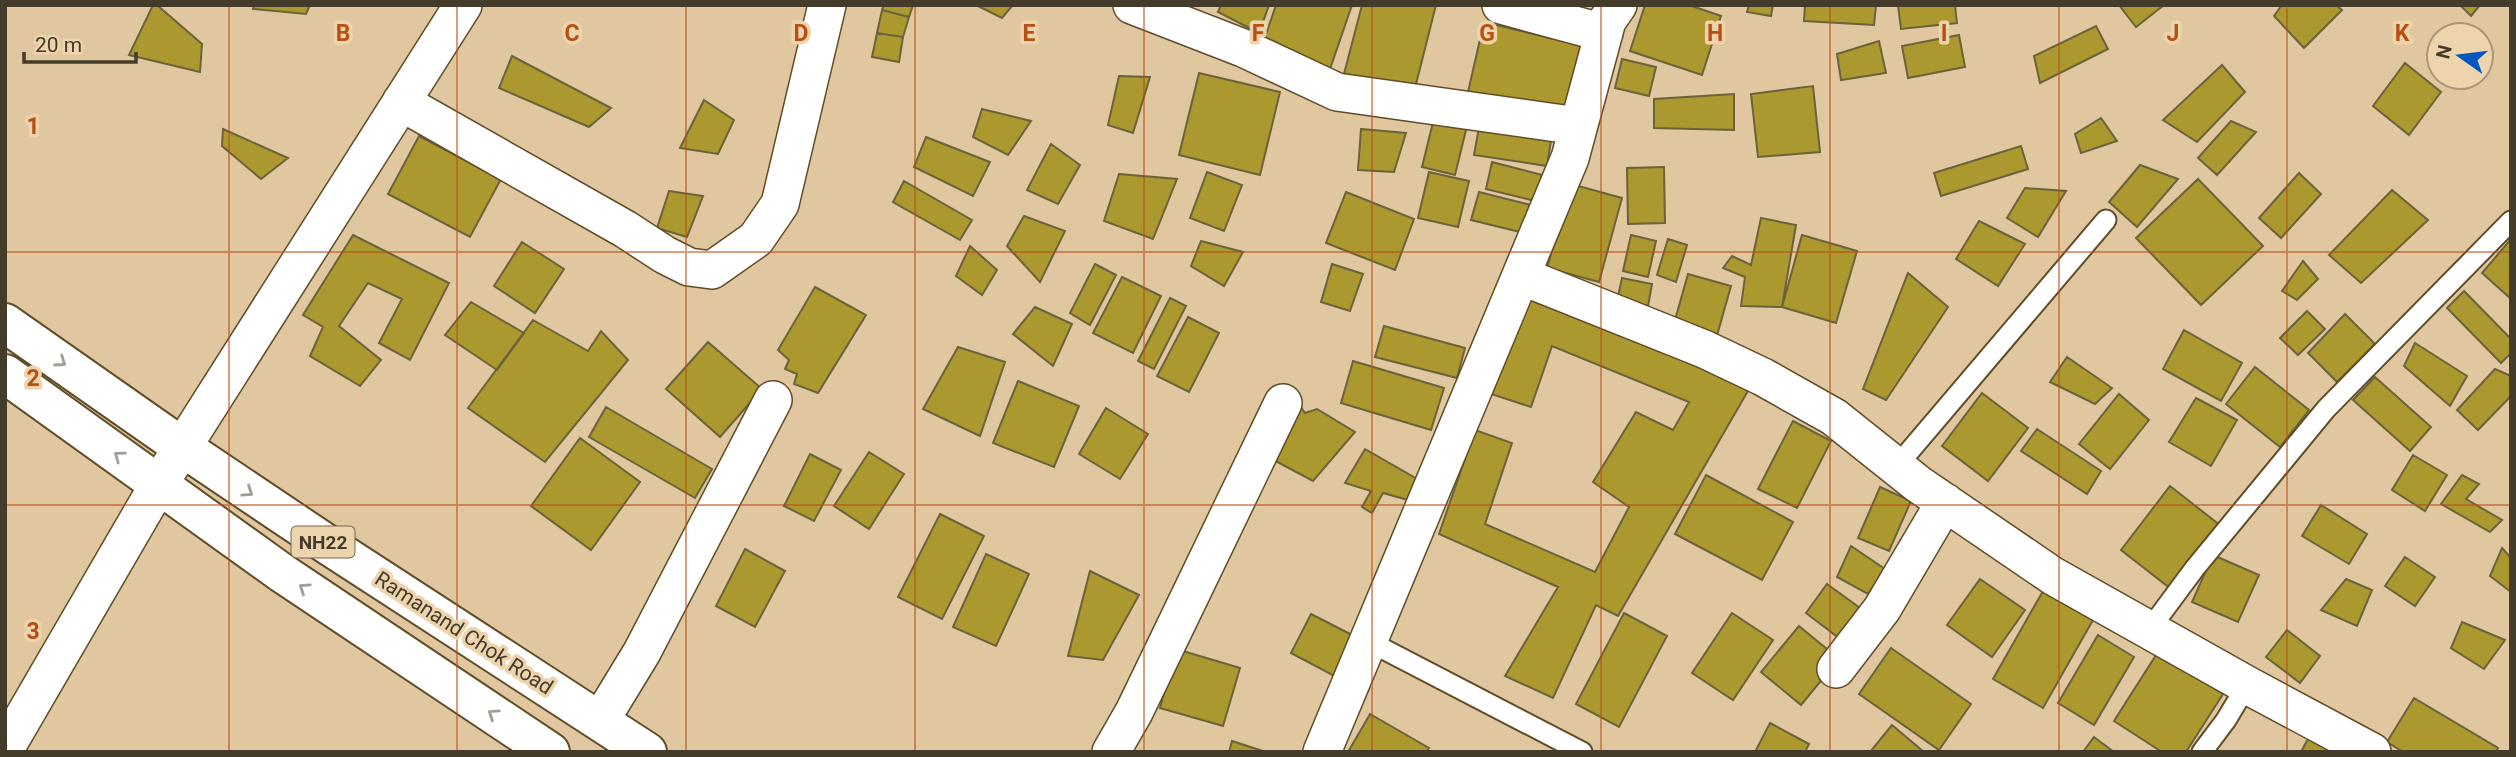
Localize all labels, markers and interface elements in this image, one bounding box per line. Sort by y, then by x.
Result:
text: B [336,20,350,47]
text: C [564,20,580,47]
text: D [794,20,808,47]
text: E [1023,20,1036,47]
text: F [1252,20,1265,47]
text: G [1479,20,1495,47]
text: H [1707,20,1723,47]
text: I [1941,20,1947,47]
text: J [2167,20,2179,47]
text: K [2395,20,2410,47]
scale bar [24,21,136,65]
north arrow [2425,21,2495,91]
text: 20 m [35,33,82,57]
text: N [2431,43,2457,61]
text: 1 [26,113,40,140]
one-way arrow [53,354,66,366]
text: 2 [26,365,40,392]
one-way arrow [114,451,127,464]
one-way arrow [240,483,253,496]
road number: NH22 [292,526,354,558]
street label: Ramanand Chok Road [371,567,557,699]
one-way arrow [299,584,312,596]
text: 3 [26,618,40,645]
one-way arrow [488,709,501,722]

